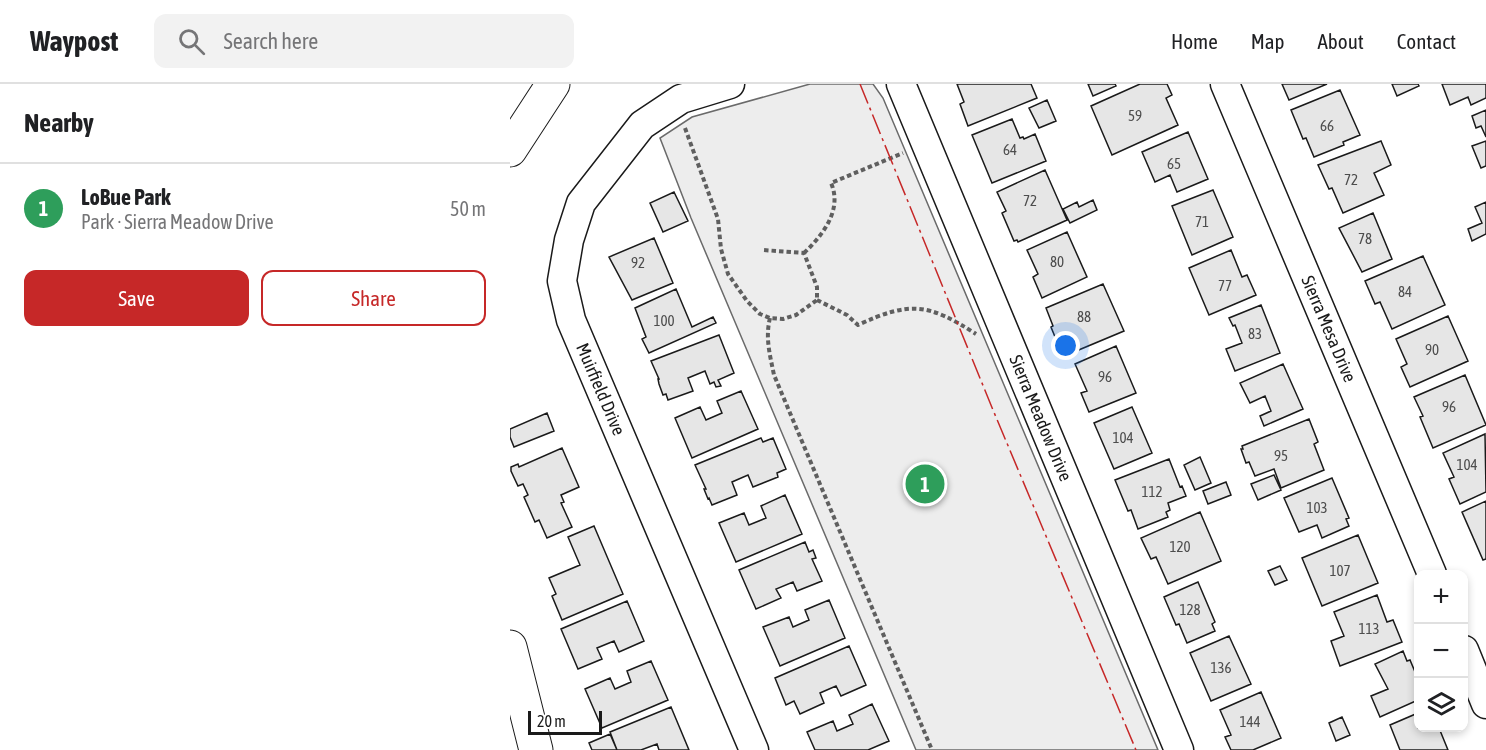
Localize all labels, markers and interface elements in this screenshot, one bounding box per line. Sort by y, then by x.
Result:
search box [154,14,574,68]
text: Waypost [30,25,118,57]
icon: search [175,25,208,58]
text: Search here [223,28,318,54]
text: Home [1171,29,1218,53]
text: Map [1251,29,1285,53]
text: About [1318,29,1364,53]
text: Contact [1397,29,1456,53]
house number: 59 [1128,107,1142,124]
text: Nearby [24,108,94,138]
house number: 66 [1320,117,1334,134]
house number: 64 [1003,141,1017,158]
house number: 65 [1167,155,1181,172]
house number: 72 [1344,171,1358,188]
text: LoBue Park [81,184,171,210]
house number: 72 [1023,192,1037,209]
text: 1 [39,197,48,220]
text: 50 m [450,197,486,220]
text: Park · Sierra Meadow Drive [81,210,274,233]
house number: 71 [1195,213,1209,230]
house number: 78 [1358,230,1372,247]
house number: 80 [1050,253,1064,270]
house number: 92 [631,254,645,271]
button: Save [24,270,249,326]
button: Share [261,270,486,326]
street label: Sierra Mesa Drive [1297,273,1361,385]
house number: 77 [1218,277,1232,294]
house number: 84 [1398,283,1412,300]
house number: 88 [1077,308,1091,325]
house number: 100 [653,312,675,329]
house number: 83 [1248,325,1262,342]
your location [1051,331,1080,360]
street label: Muirfield Drive [572,340,630,438]
house number: 90 [1425,341,1439,358]
street label: Sierra Meadow Drive [1005,352,1077,484]
house number: 96 [1098,368,1112,385]
house number: 96 [1442,398,1456,415]
house number: 104 [1112,429,1134,446]
house number: 95 [1274,447,1288,464]
house number: 104 [1456,456,1478,473]
pin: 1 [906,462,944,506]
house number: 112 [1141,483,1163,500]
house number: 103 [1306,499,1328,516]
house number: 120 [1169,538,1191,555]
house number: 107 [1329,562,1351,579]
map controls [1414,570,1468,732]
button: + [1414,570,1468,624]
house number: 128 [1179,601,1201,618]
house number: 113 [1358,620,1380,637]
button: − [1414,624,1468,678]
house number: 136 [1210,659,1232,676]
button: layers [1414,678,1468,732]
scale bar [528,708,602,736]
text: 20 m [537,712,566,730]
house number: 144 [1239,713,1261,730]

